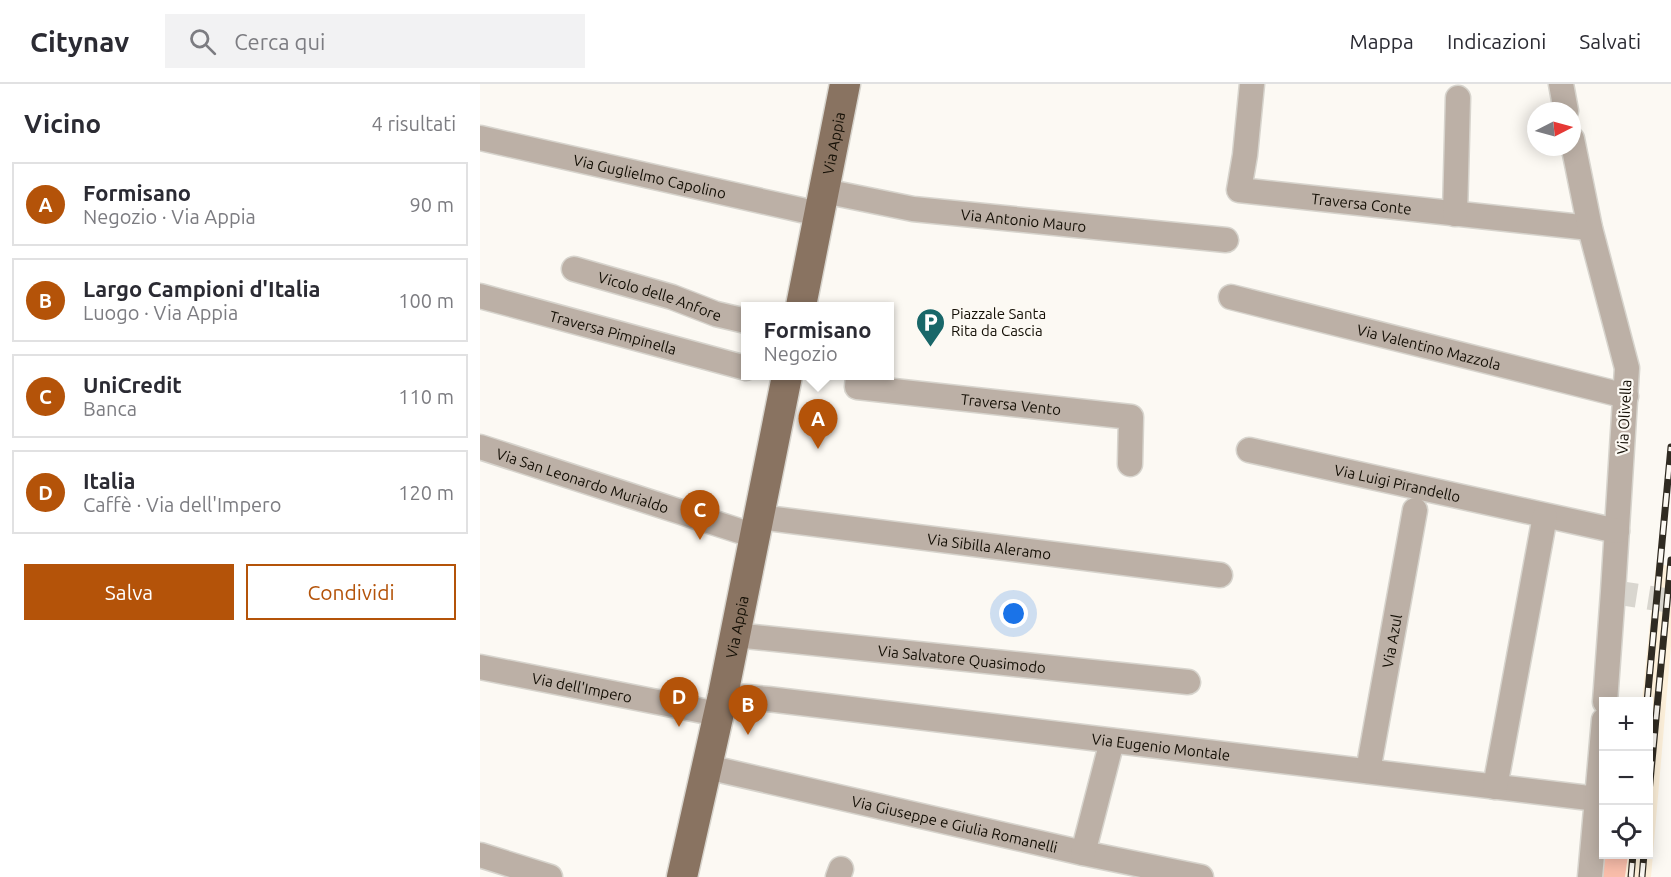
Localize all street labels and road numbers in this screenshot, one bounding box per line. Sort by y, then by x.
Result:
street label: Via Appia [819,110,848,176]
street label: Via Guglielmo Capolino [572,151,728,201]
street label: Traversa Conte [1310,189,1412,217]
street label: Via Antonio Mauro [960,205,1087,235]
street label: Vicolo delle Anfore [596,268,723,324]
street label: Traversa Pimpinella [548,307,678,357]
street label: Via Valentino Mazzola [1355,320,1503,373]
street label: Via Olivella [1614,379,1634,455]
street label: Traversa Vento [960,390,1062,418]
street label: Via San Leonardo Murialdo [494,444,671,516]
street label: Via Luigi Pirandello [1333,461,1462,505]
street label: Via Sibilla Aleramo [926,530,1052,562]
street label: Via Appia [722,594,751,660]
street label: Via Azul [1378,613,1405,669]
street label: Via Salvatore Quasimodo [877,641,1047,676]
street label: Via dell'Impero [530,669,634,705]
street label: Via Eugenio Montale [1091,730,1231,763]
street label: Via Giuseppe e Giulia Romanelli [850,792,1059,855]

